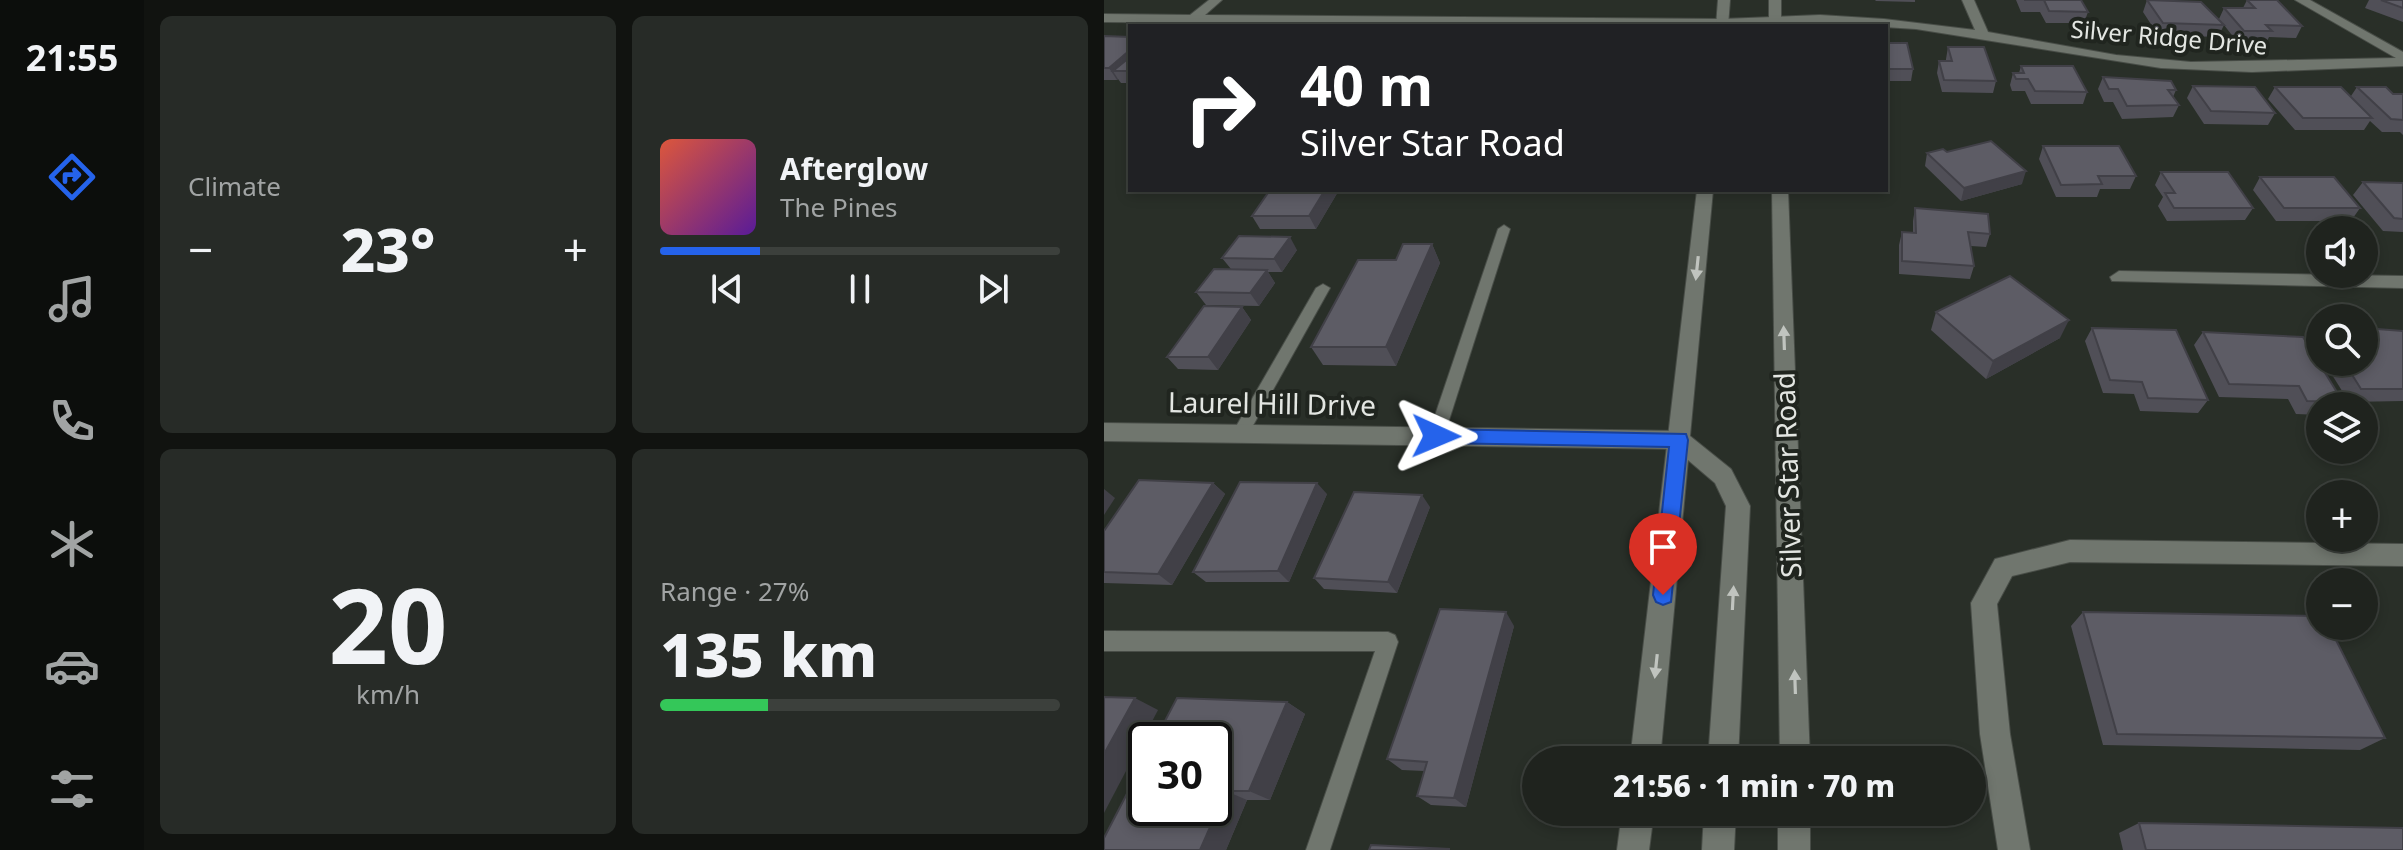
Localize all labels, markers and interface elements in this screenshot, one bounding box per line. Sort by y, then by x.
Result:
street label: Silver Ridge Drive [2069,11,2269,62]
text: 21:55 [26,33,118,82]
text: 40 m [1300,46,1433,122]
icon: right [1168,56,1272,160]
text: Silver Star Road [1300,118,1565,167]
text: Afterglow [780,148,928,189]
icon: directions [44,149,100,205]
text: Climate [188,168,281,204]
text: The Pines [780,189,898,225]
text: 23° [341,208,435,290]
map controls [2306,216,2378,640]
button: sound [2306,216,2378,288]
text: − [188,219,213,279]
text: + [563,219,588,279]
one-way arrow [1690,256,1703,281]
icon: previous [705,267,749,311]
icon: pause [838,267,882,311]
icon: next [971,267,1015,311]
icon: music [44,271,100,327]
button: search [2306,304,2378,376]
one-way arrow [1778,325,1791,350]
street label: Silver Star Road [1764,371,1810,579]
street label: Laurel Hill Drive [1168,382,1376,424]
button: layers [2306,392,2378,464]
icon: phone [44,393,100,449]
position arrow [1394,394,1478,478]
button: + [2306,480,2378,552]
pin [1629,513,1697,595]
icon: climate [44,516,100,572]
icon: arrive [1641,525,1685,569]
text: 20 [329,553,447,694]
button: − [2306,568,2378,640]
text: Range · 27% [660,573,809,609]
one-way arrow [1726,585,1739,610]
text: 135 km [660,613,877,695]
icon: car [44,638,100,694]
one-way arrow [1649,653,1662,678]
one-way arrow [1788,669,1801,694]
text: km/h [356,676,420,712]
speed limit sign: 30 [1128,722,1232,826]
icon: filters [44,761,100,817]
text: 21:56 · 1 min · 70 m [1613,765,1895,806]

